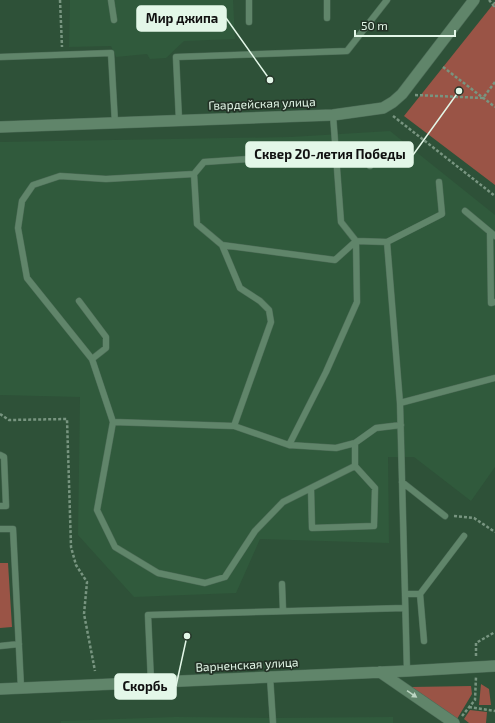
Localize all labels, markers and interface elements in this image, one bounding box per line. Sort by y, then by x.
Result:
callout: Мир джипа [137,6,226,31]
text: Мир джипа [146,10,218,26]
scale bar [355,12,455,38]
text: 50 m [361,18,388,32]
street label: Гвардейская улица [208,94,316,113]
callout: Сквер 20-летия Победы [246,142,413,167]
text: Сквер 20-летия Победы [254,146,406,162]
street label: Варненская улица [195,654,299,675]
callout: Скорбь [115,674,176,699]
text: Скорбь [122,678,168,694]
one-way arrow [407,690,417,698]

